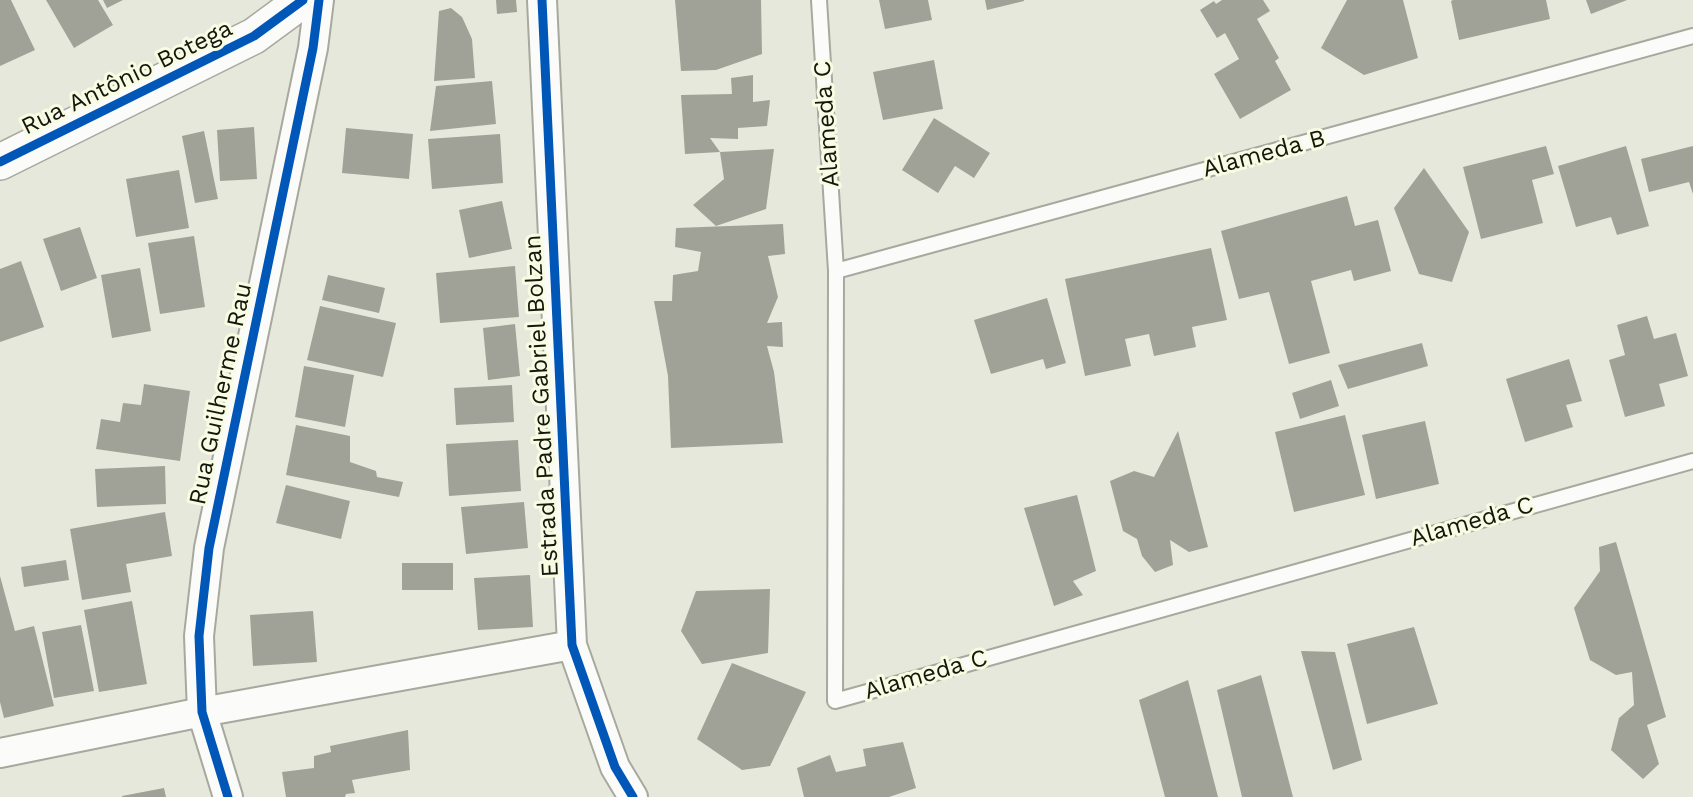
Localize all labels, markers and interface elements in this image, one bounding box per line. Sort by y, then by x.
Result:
street label: Rua Antônio Botega [17,14,237,142]
street label: Alameda C [808,60,846,188]
street label: Alameda B [1199,124,1329,184]
street label: Estrada Padre Gabriel Bolzan [519,234,565,578]
street label: Rua Guilherme Rau [183,281,259,507]
street label: Alameda C [1407,491,1537,553]
street label: Alameda C [861,644,991,706]

